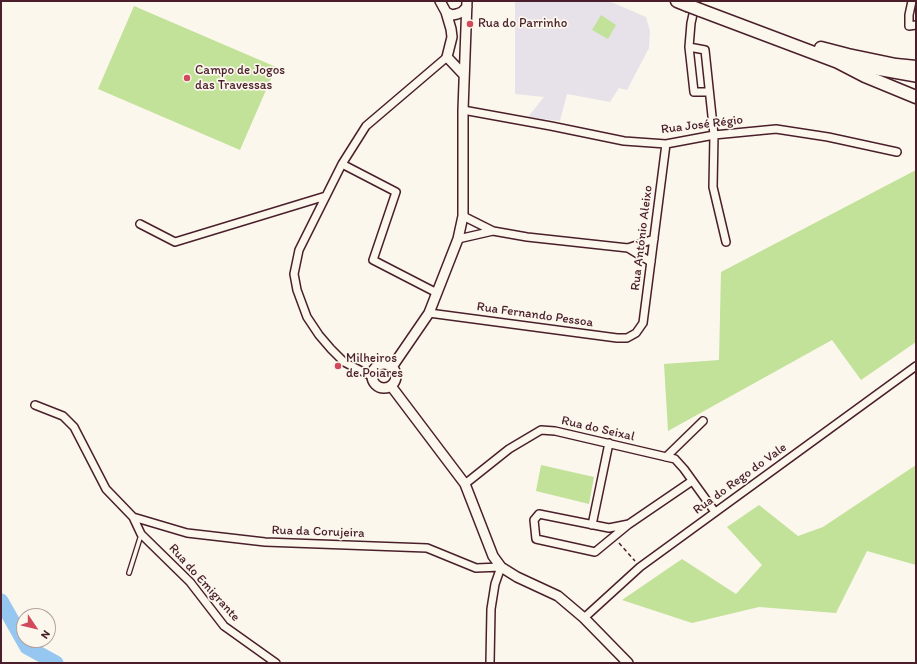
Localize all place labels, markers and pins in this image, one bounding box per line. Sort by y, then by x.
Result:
place label: Rua do Parrinho [478,16,567,32]
marker: Rua do Parrinho [465,19,475,29]
place label: Campo de Jogos das Travessas [195,63,285,94]
marker: Campo de Jogos das Travessas [182,73,192,83]
place label: Milheiros de Poiares [346,351,403,382]
marker: Milheiros de Poiares [333,361,343,371]

